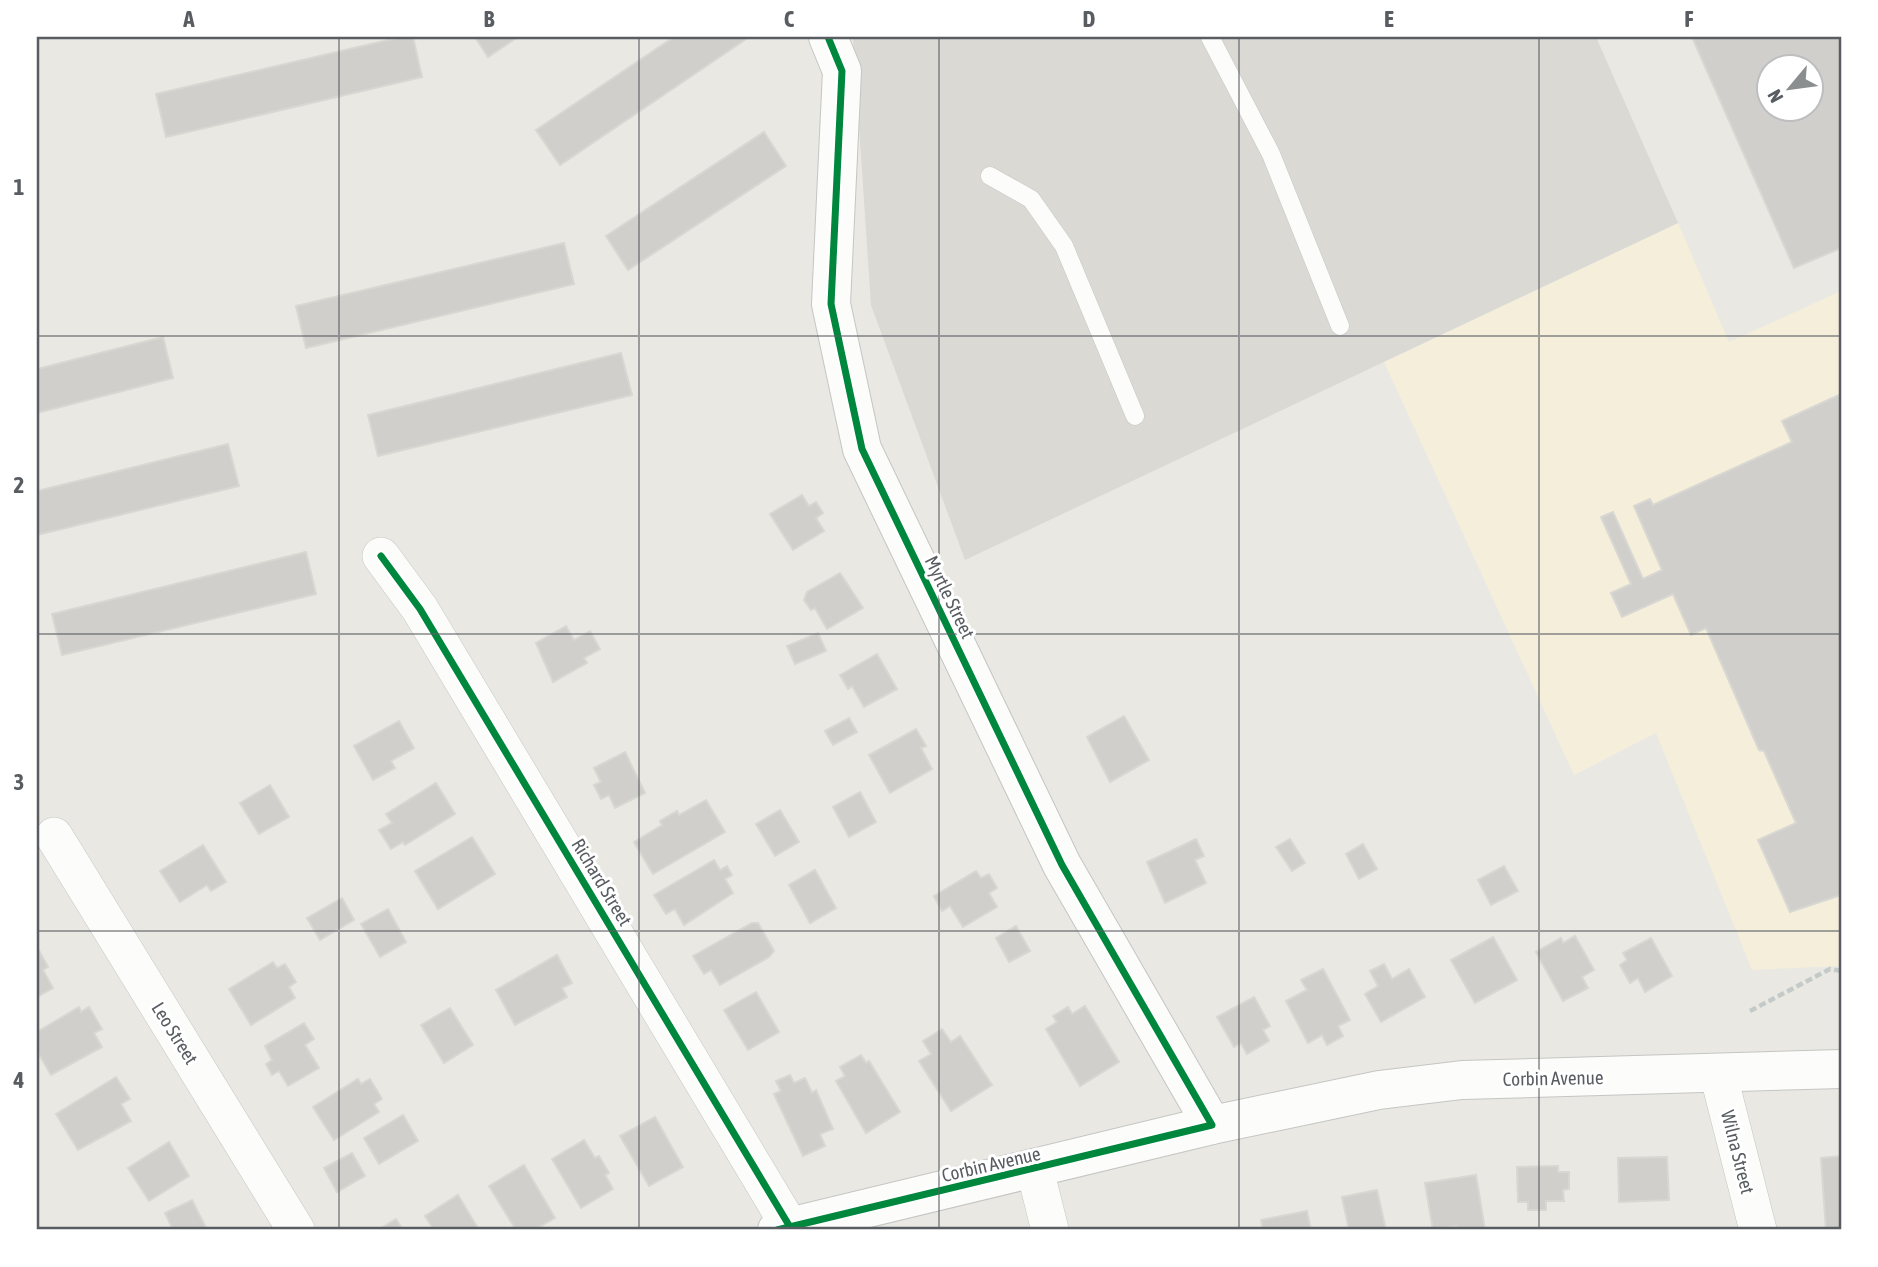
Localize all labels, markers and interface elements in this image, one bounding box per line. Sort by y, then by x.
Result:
text: A [182,6,195,32]
text: B [484,6,495,32]
text: C [784,6,795,32]
text: D [1083,6,1096,32]
text: E [1384,6,1394,32]
text: F [1684,6,1694,32]
north arrow [1756,52,1826,122]
text: N [1763,86,1787,106]
text: 1 [14,174,25,200]
text: 2 [14,472,24,498]
street label: Myrtle Street [921,552,979,642]
text: 3 [14,769,24,795]
street label: Richard Street [567,834,637,930]
street label: Leo Street [147,998,203,1068]
street label: Corbin Avenue [1502,1066,1604,1090]
text: 4 [13,1067,25,1093]
street label: Wilna Street [1717,1108,1759,1196]
street label: Corbin Avenue [939,1142,1043,1186]

